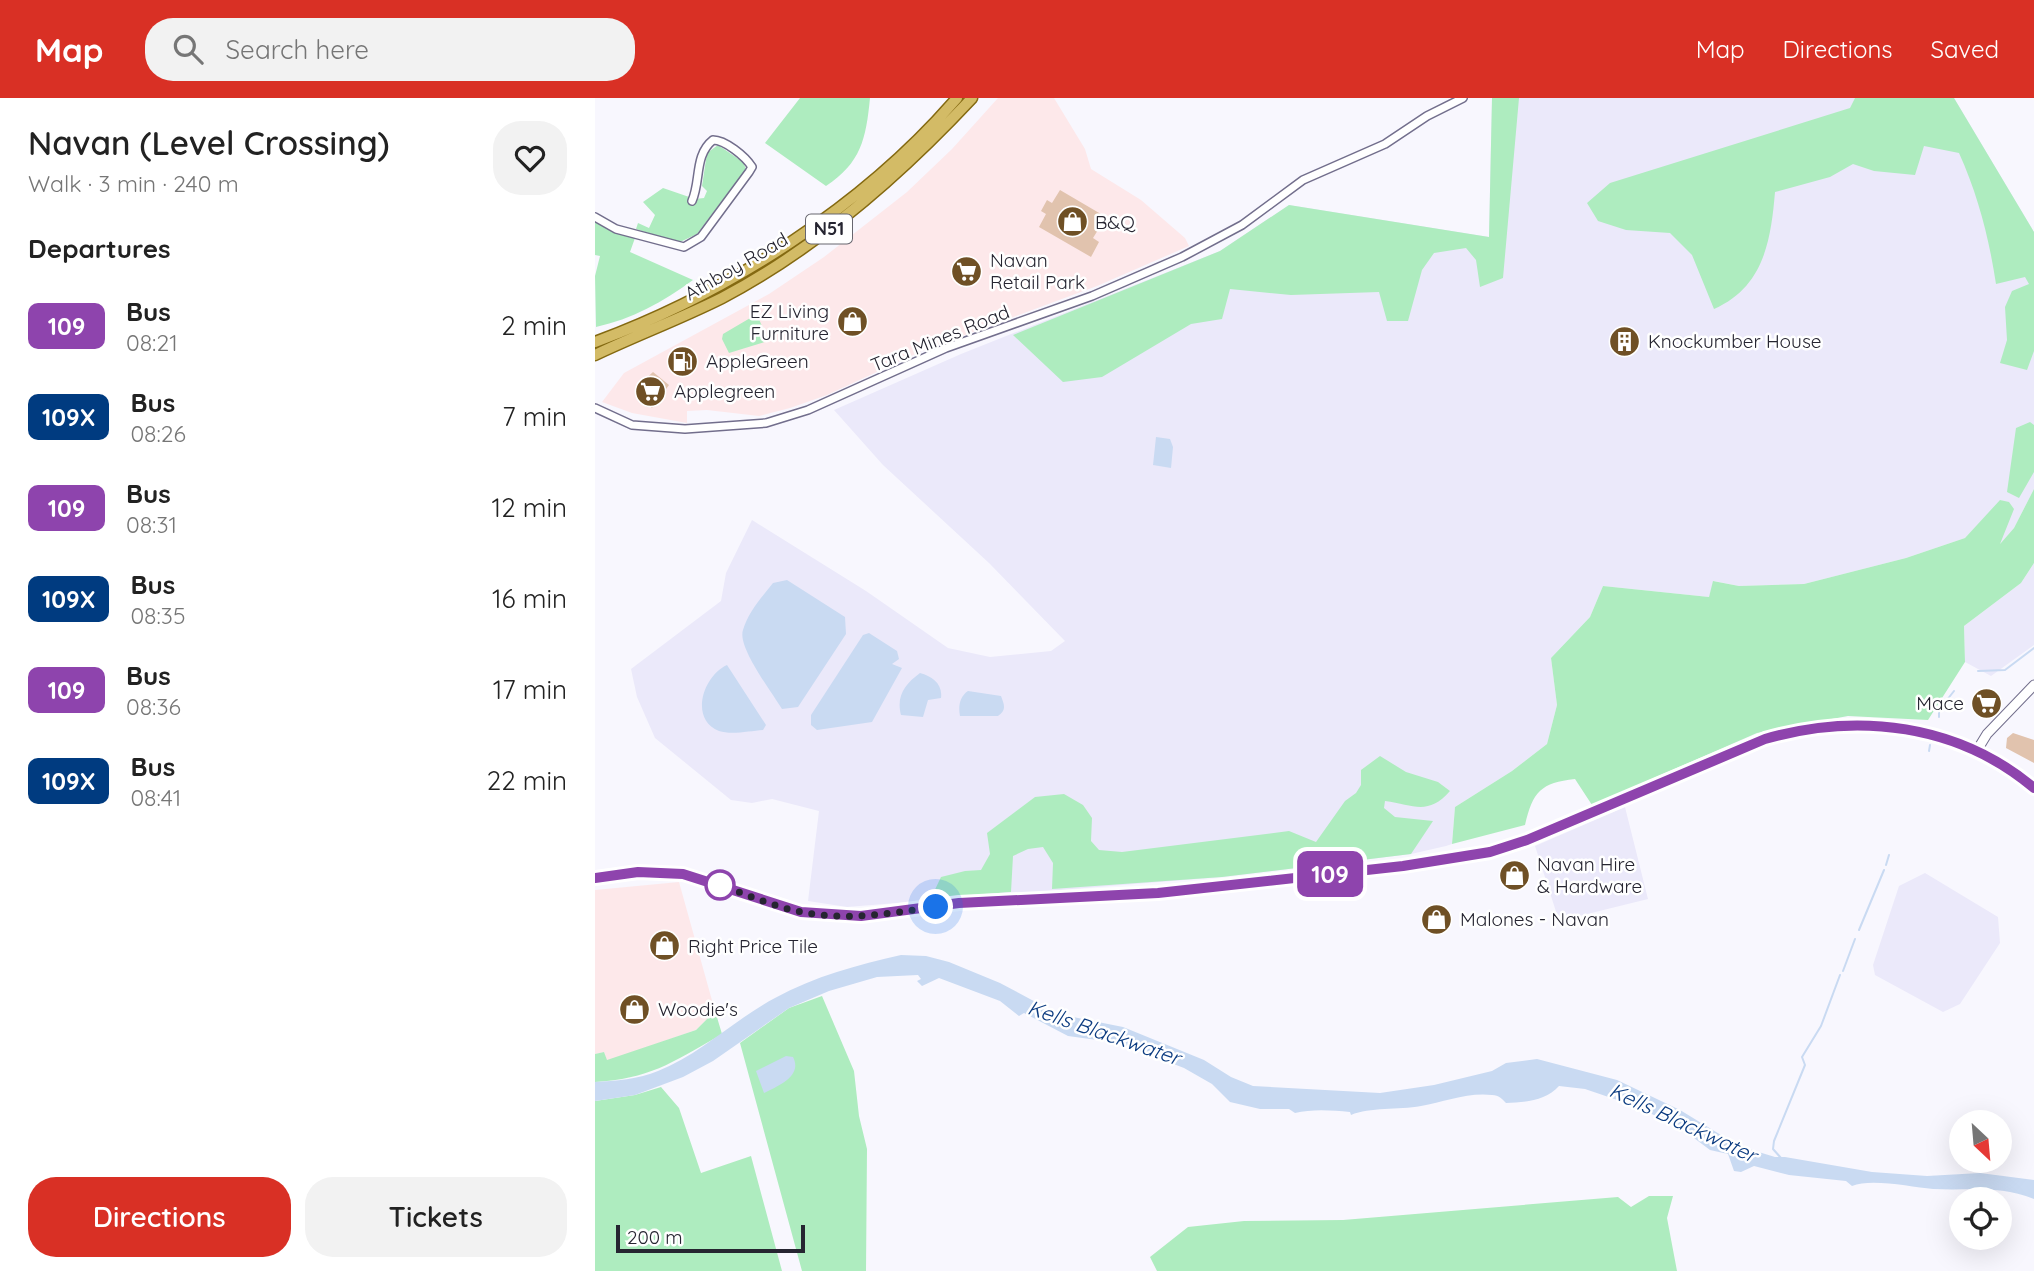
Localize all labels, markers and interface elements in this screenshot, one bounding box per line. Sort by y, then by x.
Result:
search box [145,18,635,81]
text: Map [35,29,103,70]
icon: search [169,30,207,68]
text: Search here [225,33,369,66]
text: Map [1696,34,1745,64]
text: Directions [1783,34,1893,64]
text: Saved [1931,34,1999,64]
button: heart [493,121,567,195]
text: Navan (Level Crossing) [28,122,390,163]
text: Walk · 3 min · 240 m [28,169,239,198]
shop icon: B&Q [1055,205,1089,239]
place label: B&Q [1095,210,1136,234]
road number: N51 [806,214,852,244]
street label: Athboy Road [680,227,792,305]
text: Departures [28,232,171,265]
place label: Navan Retail Park [990,248,1085,294]
supermarket icon: Navan Retail Park [950,254,984,288]
text: Bus [126,295,171,328]
place label: EZ Living Furniture [750,299,829,345]
street label: Tara Mines Road [867,299,1013,377]
shop icon: EZ Living Furniture [835,305,869,339]
text: 2 min [501,309,567,342]
text: 109 [48,311,85,341]
building icon: Knockumber House [1608,324,1642,358]
text: 08:21 [126,328,178,357]
place label: Knockumber House [1648,329,1822,353]
fuel station icon: AppleGreen [666,344,700,378]
place label: AppleGreen [706,349,809,373]
supermarket icon: Applegreen [634,374,668,408]
place label: Applegreen [674,379,775,403]
text: Bus [130,386,175,419]
text: 7 min [502,400,567,433]
text: 109X [42,402,95,432]
text: 08:26 [130,419,186,448]
text: Bus [126,477,171,510]
text: 12 min [492,491,567,524]
text: 109 [48,493,85,523]
text: 08:31 [126,510,177,539]
text: Bus [130,568,175,601]
text: 16 min [492,582,567,615]
text: 109X [42,584,95,614]
text: 08:35 [130,601,185,630]
text: Bus [126,659,171,692]
text: 17 min [493,673,567,706]
text: 109 [48,675,85,705]
supermarket icon: Mace [1970,686,2004,720]
place label: Mace [1916,691,1964,715]
text: 08:36 [126,692,181,721]
text: Bus [130,750,175,783]
text: 22 min [487,764,567,797]
text: 109X [42,766,95,796]
text: 08:41 [130,783,181,812]
line badge: 109 [1290,851,1370,897]
place label: Navan Hire & Hardware [1537,852,1642,898]
shop icon: Navan Hire & Hardware [1497,858,1531,892]
text: 109 [1311,859,1349,889]
unlabelled marker [705,870,735,900]
your location [918,889,953,924]
shop icon: Malones - Navan [1420,902,1454,936]
place label: Malones - Navan [1460,907,1609,931]
shop icon: Right Price Tile [648,929,682,963]
place label: Right Price Tile [688,934,818,958]
shop icon: Woodie's [618,992,652,1026]
water label: Kells Blackwater [1025,994,1187,1071]
place label: Woodie's [658,997,738,1021]
water label: Kells Blackwater [1606,1077,1764,1169]
north arrow [1949,1110,2013,1172]
map controls [1949,1110,2012,1250]
button: Directions [28,1177,291,1257]
button: Tickets [305,1177,567,1257]
button: locate [1949,1187,2012,1250]
scale bar [616,1222,805,1254]
text: 200 m [627,1225,683,1249]

